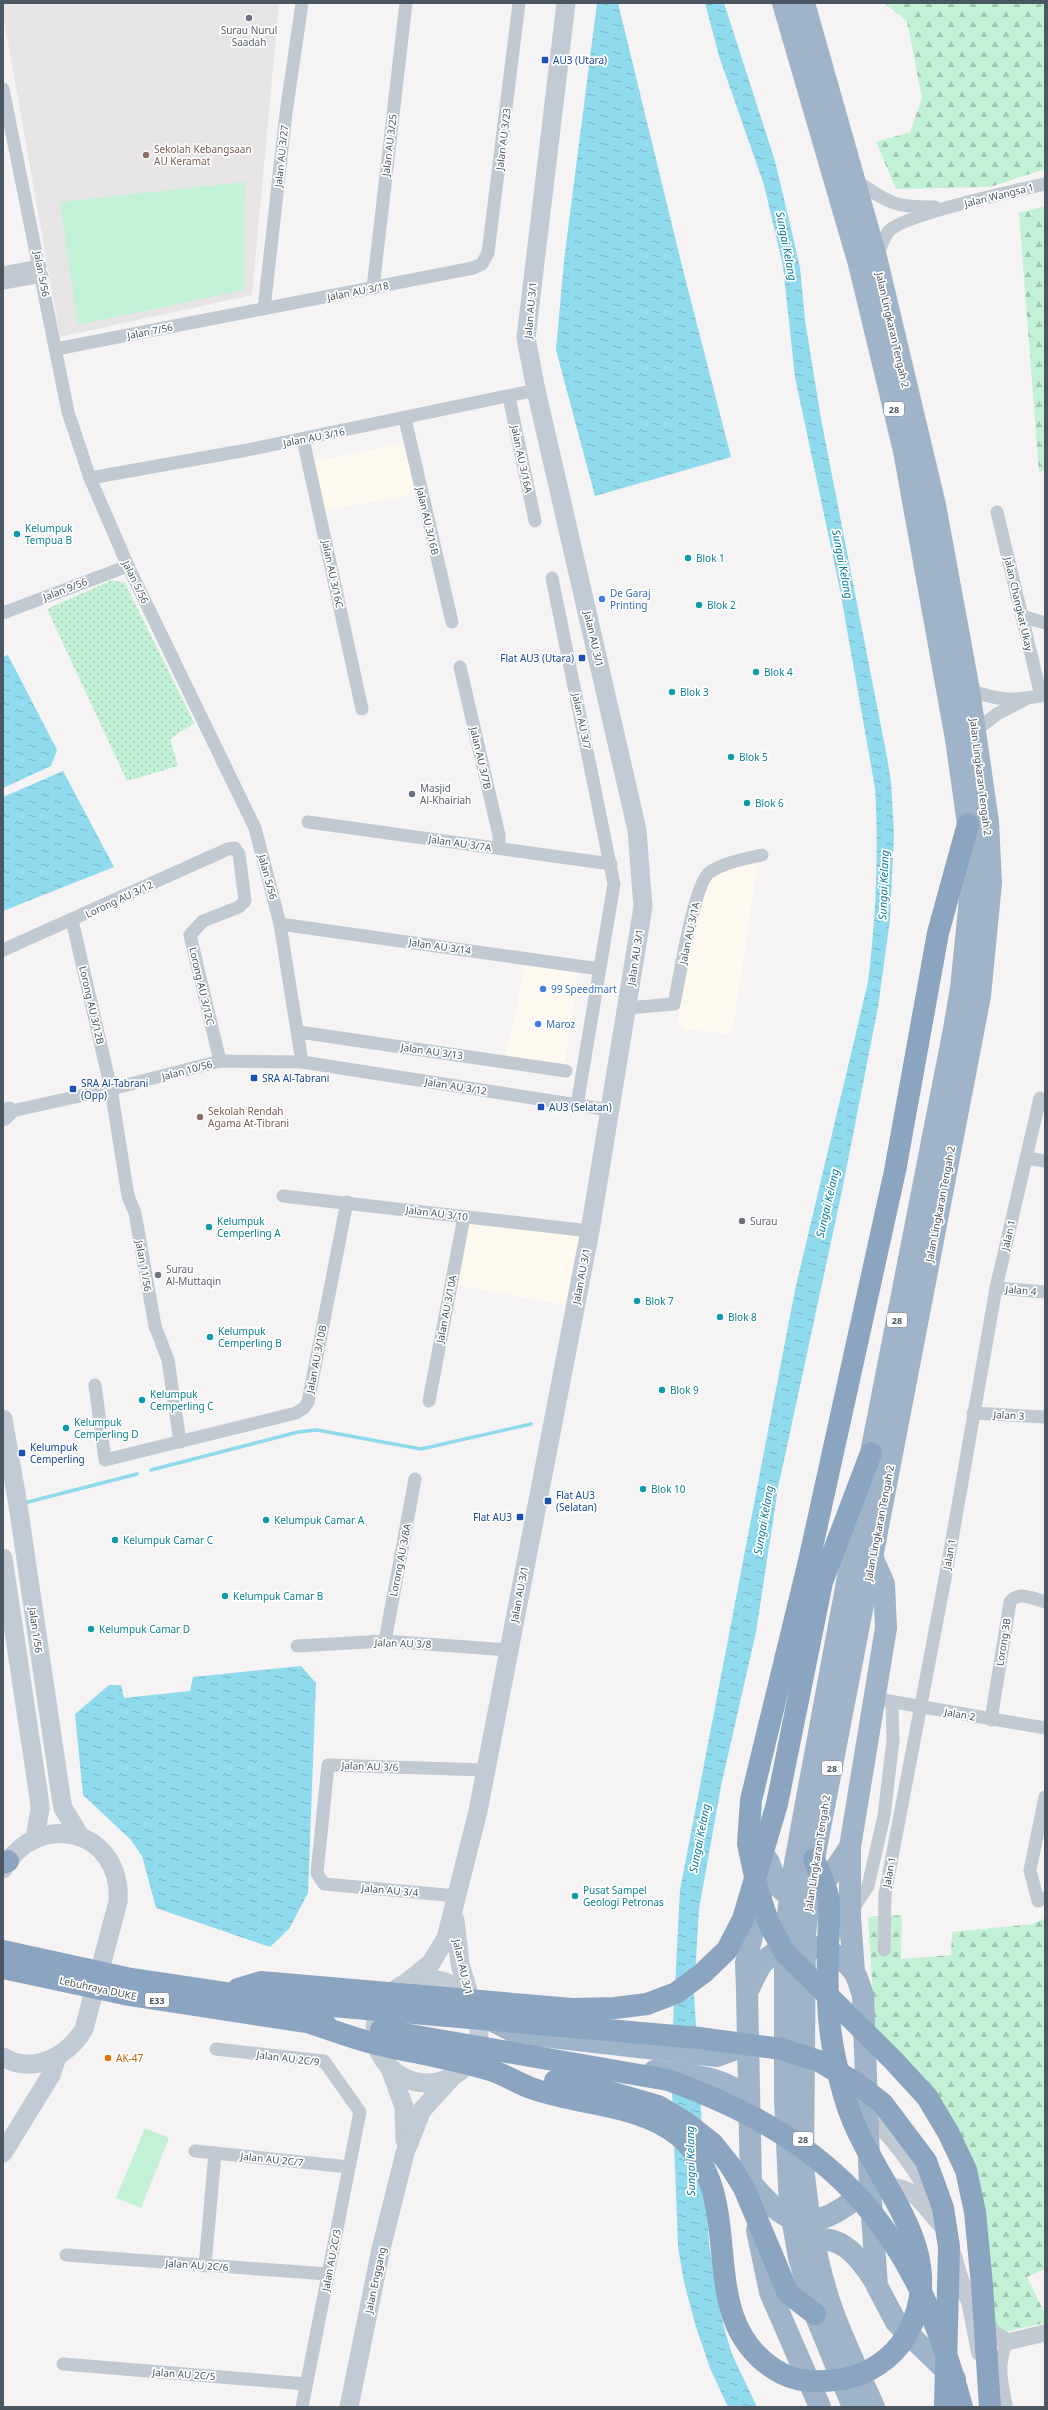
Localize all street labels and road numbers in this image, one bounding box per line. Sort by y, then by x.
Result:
street label: Jalan AU 3/23 [492,107,514,172]
street label: Jalan AU 3/25 [378,113,400,178]
street label: Jalan AU 3/27 [271,124,291,189]
street label: Jalan Wangsa 1 [962,180,1035,211]
street label: Jalan 5/56 [31,249,53,298]
street label: Jalan Lingkaran Tengah 2 [873,270,913,389]
street label: Jalan AU 3/18 [325,278,390,304]
street label: Jalan AU 3/1 [520,281,539,340]
street label: Jalan 7/56 [125,320,174,342]
road number: 28 [884,402,904,416]
street label: Jalan AU 3/16A [508,423,536,495]
street label: Jalan AU 3/16 [281,424,346,450]
street label: Jalan AU 3/16B [413,485,443,556]
street label: Jalan AU 3/16C [319,538,347,610]
street label: Jalan Changkat Ukay [1001,555,1037,653]
street label: Jalan 5/56 [119,557,153,606]
street label: Jalan 9/56 [40,574,89,604]
street label: Jalan AU 3/1 [581,609,607,668]
street label: Jalan AU 3/7 [569,691,595,750]
street label: Jalan Lingkaran Tengah 2 [967,717,995,837]
street label: Jalan AU 3/7B [467,725,495,790]
street label: Jalan AU 3/7A [427,832,493,854]
street label: Jalan 5/56 [255,852,281,901]
street label: Lorong AU 3/12 [83,877,155,921]
street label: Jalan AU 3/1A [675,900,703,966]
street label: Jalan AU 3/1 [623,928,646,987]
street label: Jalan AU 3/14 [407,935,472,957]
street label: Lorong AU 3/12C [186,946,218,1027]
street label: Lorong AU 3/12B [76,965,108,1045]
street label: Jalan AU 3/13 [399,1040,464,1062]
street label: Jalan 10/56 [159,1056,214,1084]
street label: Jalan AU 3/12 [423,1074,488,1098]
street label: Jalan Lingkaran Tengah 2 [922,1145,958,1264]
street label: Jalan AU 3/10 [404,1202,469,1224]
street label: Jalan 1 [997,1218,1018,1253]
street label: Jalan 11/56 [132,1238,155,1293]
street label: Jalan AU 3/1 [569,1247,593,1306]
street label: Jalan AU 3/10A [432,1273,460,1345]
street label: Jalan 4 [1004,1282,1037,1298]
road number: 28 [887,1313,907,1327]
street label: Jalan AU 3/10B [302,1324,329,1395]
street label: Jalan 3 [992,1407,1025,1423]
street label: Jalan Lingkaran Tengah 2 [861,1464,897,1583]
street label: Lorong AU 3/8A [386,1522,414,1598]
street label: Jalan 1 [939,1538,959,1571]
street label: Jalan AU 3/1 [507,1565,531,1624]
street label: Jalan 1/56 [26,1605,46,1654]
street label: Lorong 3B [992,1617,1014,1667]
street label: Jalan AU 3/8 [373,1635,432,1651]
street label: Jalan 2 [943,1704,977,1724]
street label: Jalan AU 3/6 [340,1758,399,1774]
road number: 28 [822,1761,842,1775]
street label: Jalan Lingkaran Tengah 2 [801,1794,833,1913]
street label: Jalan 1 [879,1855,899,1890]
street label: Jalan AU 3/4 [360,1880,419,1899]
street label: Jalan AU 3/1 [450,1937,476,1996]
street label: Lebuhraya DUKE [58,1973,138,2003]
road number: E33 [145,1993,169,2007]
street label: Jalan AU 2C/9 [255,2047,320,2069]
road number: 28 [793,2132,813,2146]
street label: Jalan AU 2C/7 [239,2149,304,2169]
street label: Jalan AU 2C/3 [318,2227,344,2293]
street label: Jalan Enggang [361,2246,389,2315]
street label: Jalan AU 2C/6 [164,2256,229,2274]
street label: Jalan AU 2C/5 [151,2365,216,2383]

